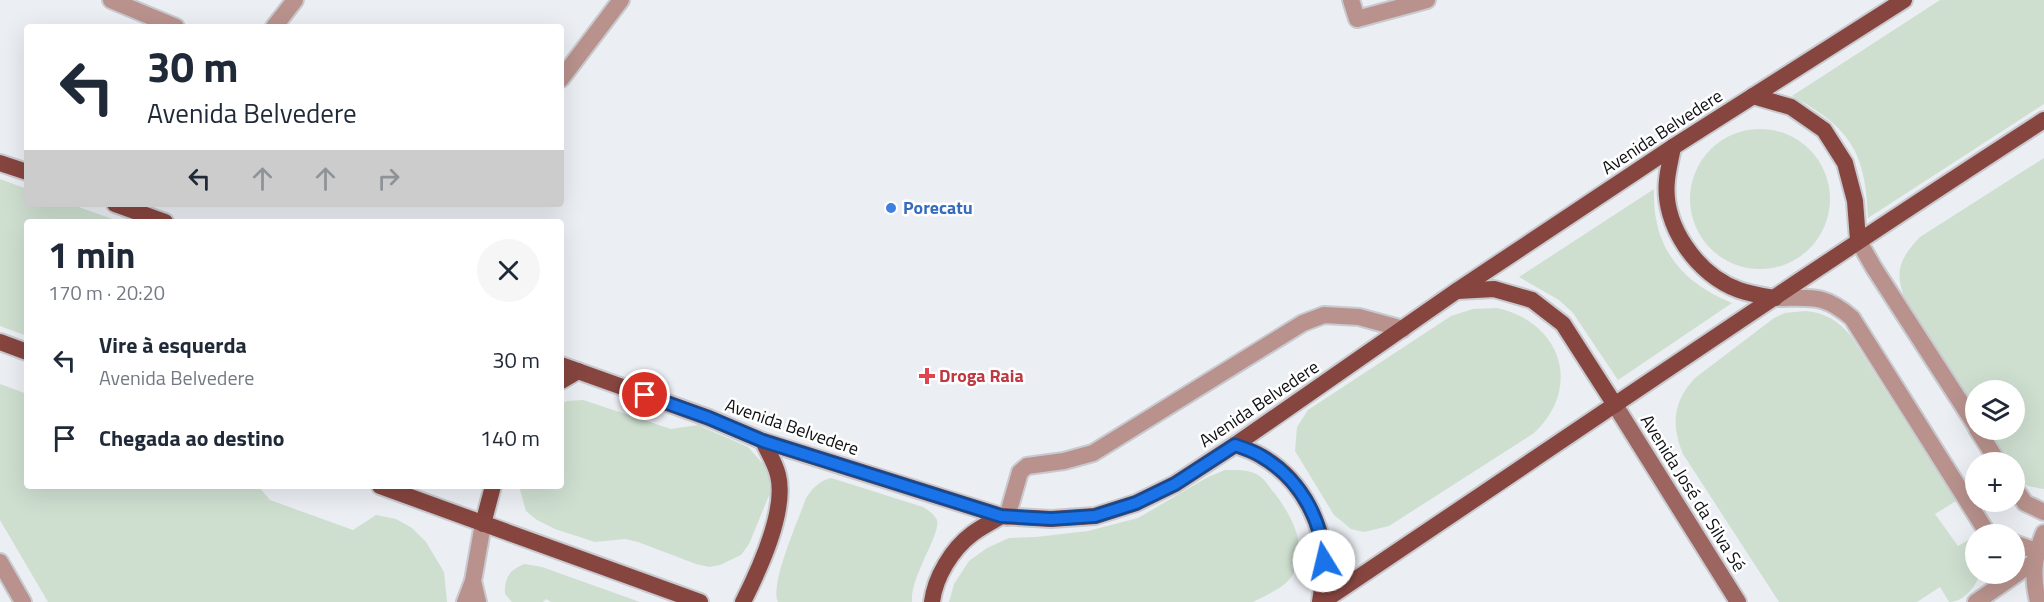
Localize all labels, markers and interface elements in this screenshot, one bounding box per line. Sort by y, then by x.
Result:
text: 30 m [147,34,239,98]
icon: left [48,48,126,126]
street label: Avenida Belvedere [1596,82,1728,181]
text: Avenida Belvedere [147,92,357,133]
icon: left [183,162,216,195]
icon: ahead [246,162,279,195]
icon: ahead [309,162,342,195]
icon: right [372,162,405,195]
place label: Porecatu [903,194,973,221]
marker: Porecatu [884,201,898,215]
text: 1 min [48,227,135,282]
button: close [477,239,540,302]
text: 170 m · 20:20 [48,277,165,308]
text: Vire à esquerda [99,328,247,362]
text: 30 m [492,343,540,377]
icon: left [48,344,81,377]
street label: Avenida Belvedere [1193,353,1324,454]
text: Avenida Belvedere [99,362,254,393]
place label: Droga Raia [939,362,1024,389]
pin [619,369,670,420]
marker: Droga Raia [920,369,934,383]
icon: arrive [628,378,661,411]
map controls [1965,380,2025,584]
button: layers [1965,380,2025,440]
street label: Avenida Belvedere [722,391,863,462]
street label: Avenida José da Silva Sé [1634,409,1753,577]
text: Chegada ao destino [99,421,285,455]
text: 140 m [480,421,540,455]
icon: arrive [48,422,81,455]
button: + [1965,452,2025,512]
button: − [1965,524,2025,584]
position arrow [1292,529,1356,593]

